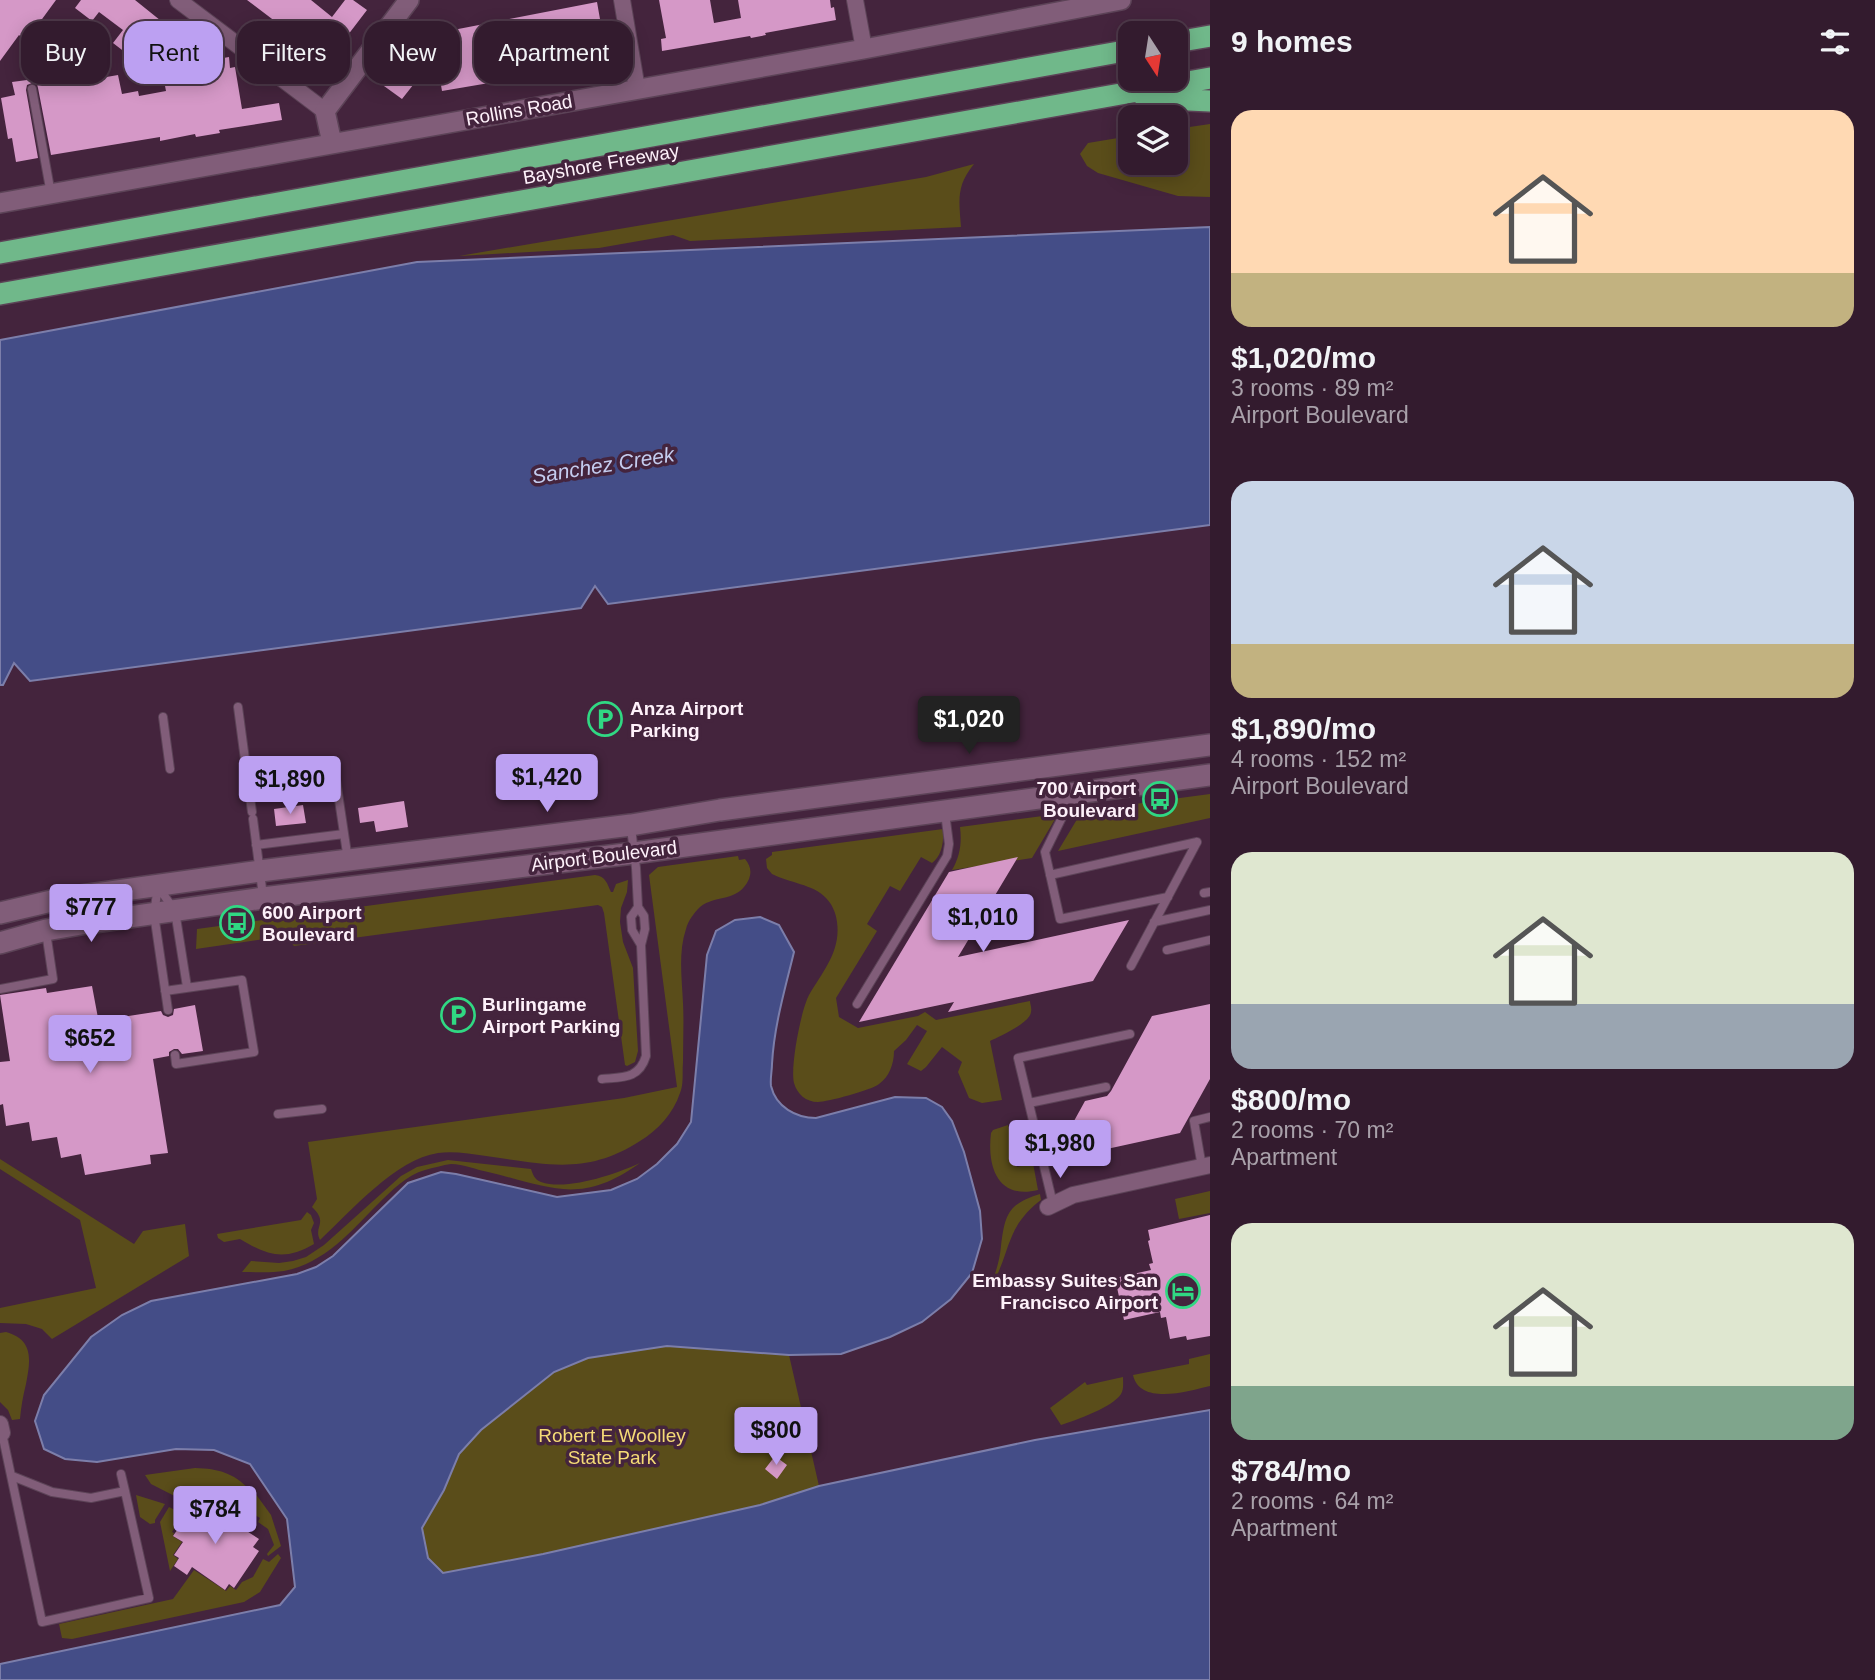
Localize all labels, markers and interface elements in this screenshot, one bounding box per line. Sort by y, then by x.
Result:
chip: Buy [21,21,110,84]
chip: Rent [124,21,223,84]
chip: Filters [237,21,350,84]
chip: New [364,21,460,84]
chip: Apartment [474,21,633,84]
north arrow [1118,21,1188,91]
map controls [1118,21,1188,175]
icon: filters [1816,23,1854,61]
text: 9 homes [1231,25,1353,58]
street label: Rollins Road [464,90,574,130]
button: layers [1118,105,1188,175]
street label: Bayshore Freeway [521,140,681,188]
icon: home [1480,156,1606,282]
text: $1,020/mo [1231,341,1376,374]
text: 3 rooms · 89 m² [1231,375,1393,401]
text: Airport Boulevard [1231,402,1409,428]
water label: Sanchez Creek [530,442,677,488]
icon: home [1480,527,1606,653]
pin: $1,020 [912,696,1026,756]
place label: Anza Airport Parking [630,698,744,741]
parking icon: Anza Airport Parking [586,700,624,738]
text: $1,020 [934,706,1004,732]
text: $1,890/mo [1231,712,1376,745]
text: 4 rooms · 152 m² [1231,746,1406,772]
pin: $1,420 [490,754,604,814]
pin: $1,890 [233,756,347,816]
text: $1,420 [512,764,582,790]
text: $1,890 [255,766,325,792]
text: Airport Boulevard [1231,773,1409,799]
place label: 700 Airport Boulevard [1036,778,1137,821]
bus stop icon: 700 Airport Boulevard [1141,780,1179,818]
street label: Airport Boulevard [530,837,678,875]
pin: $777 [50,884,132,944]
text: $777 [65,894,117,920]
pin: $1,010 [926,894,1040,954]
icon: home [1480,898,1606,1024]
place label: 600 Airport Boulevard [262,902,362,945]
bus stop icon: 600 Airport Boulevard [218,904,256,942]
text: $1,010 [948,904,1018,930]
place label: Burlingame Airport Parking [482,994,620,1037]
parking icon: Burlingame Airport Parking [439,996,477,1034]
pin: $652 [49,1016,131,1075]
text: $652 [64,1025,116,1051]
text: $800/mo [1231,1083,1351,1116]
text: 2 rooms · 70 m² [1231,1117,1393,1143]
pin: $1,980 [1003,1120,1117,1180]
text: $1,980 [1025,1130,1095,1156]
text: Apartment [1231,1144,1337,1170]
icon: home [1480,1269,1606,1395]
place label: Embassy Suites San Francisco Airport [972,1270,1159,1313]
hotel icon: Embassy Suites San Francisco Airport [1164,1272,1202,1310]
pin: $800 [735,1408,817,1467]
text: $800 [750,1417,802,1443]
park label: Robert E Woolley State Park [538,1425,686,1468]
text: $784/mo [1231,1454,1351,1487]
pin: $784 [174,1486,256,1546]
text: 2 rooms · 64 m² [1231,1488,1393,1514]
text: $784 [189,1496,241,1522]
text: Apartment [1231,1515,1337,1541]

